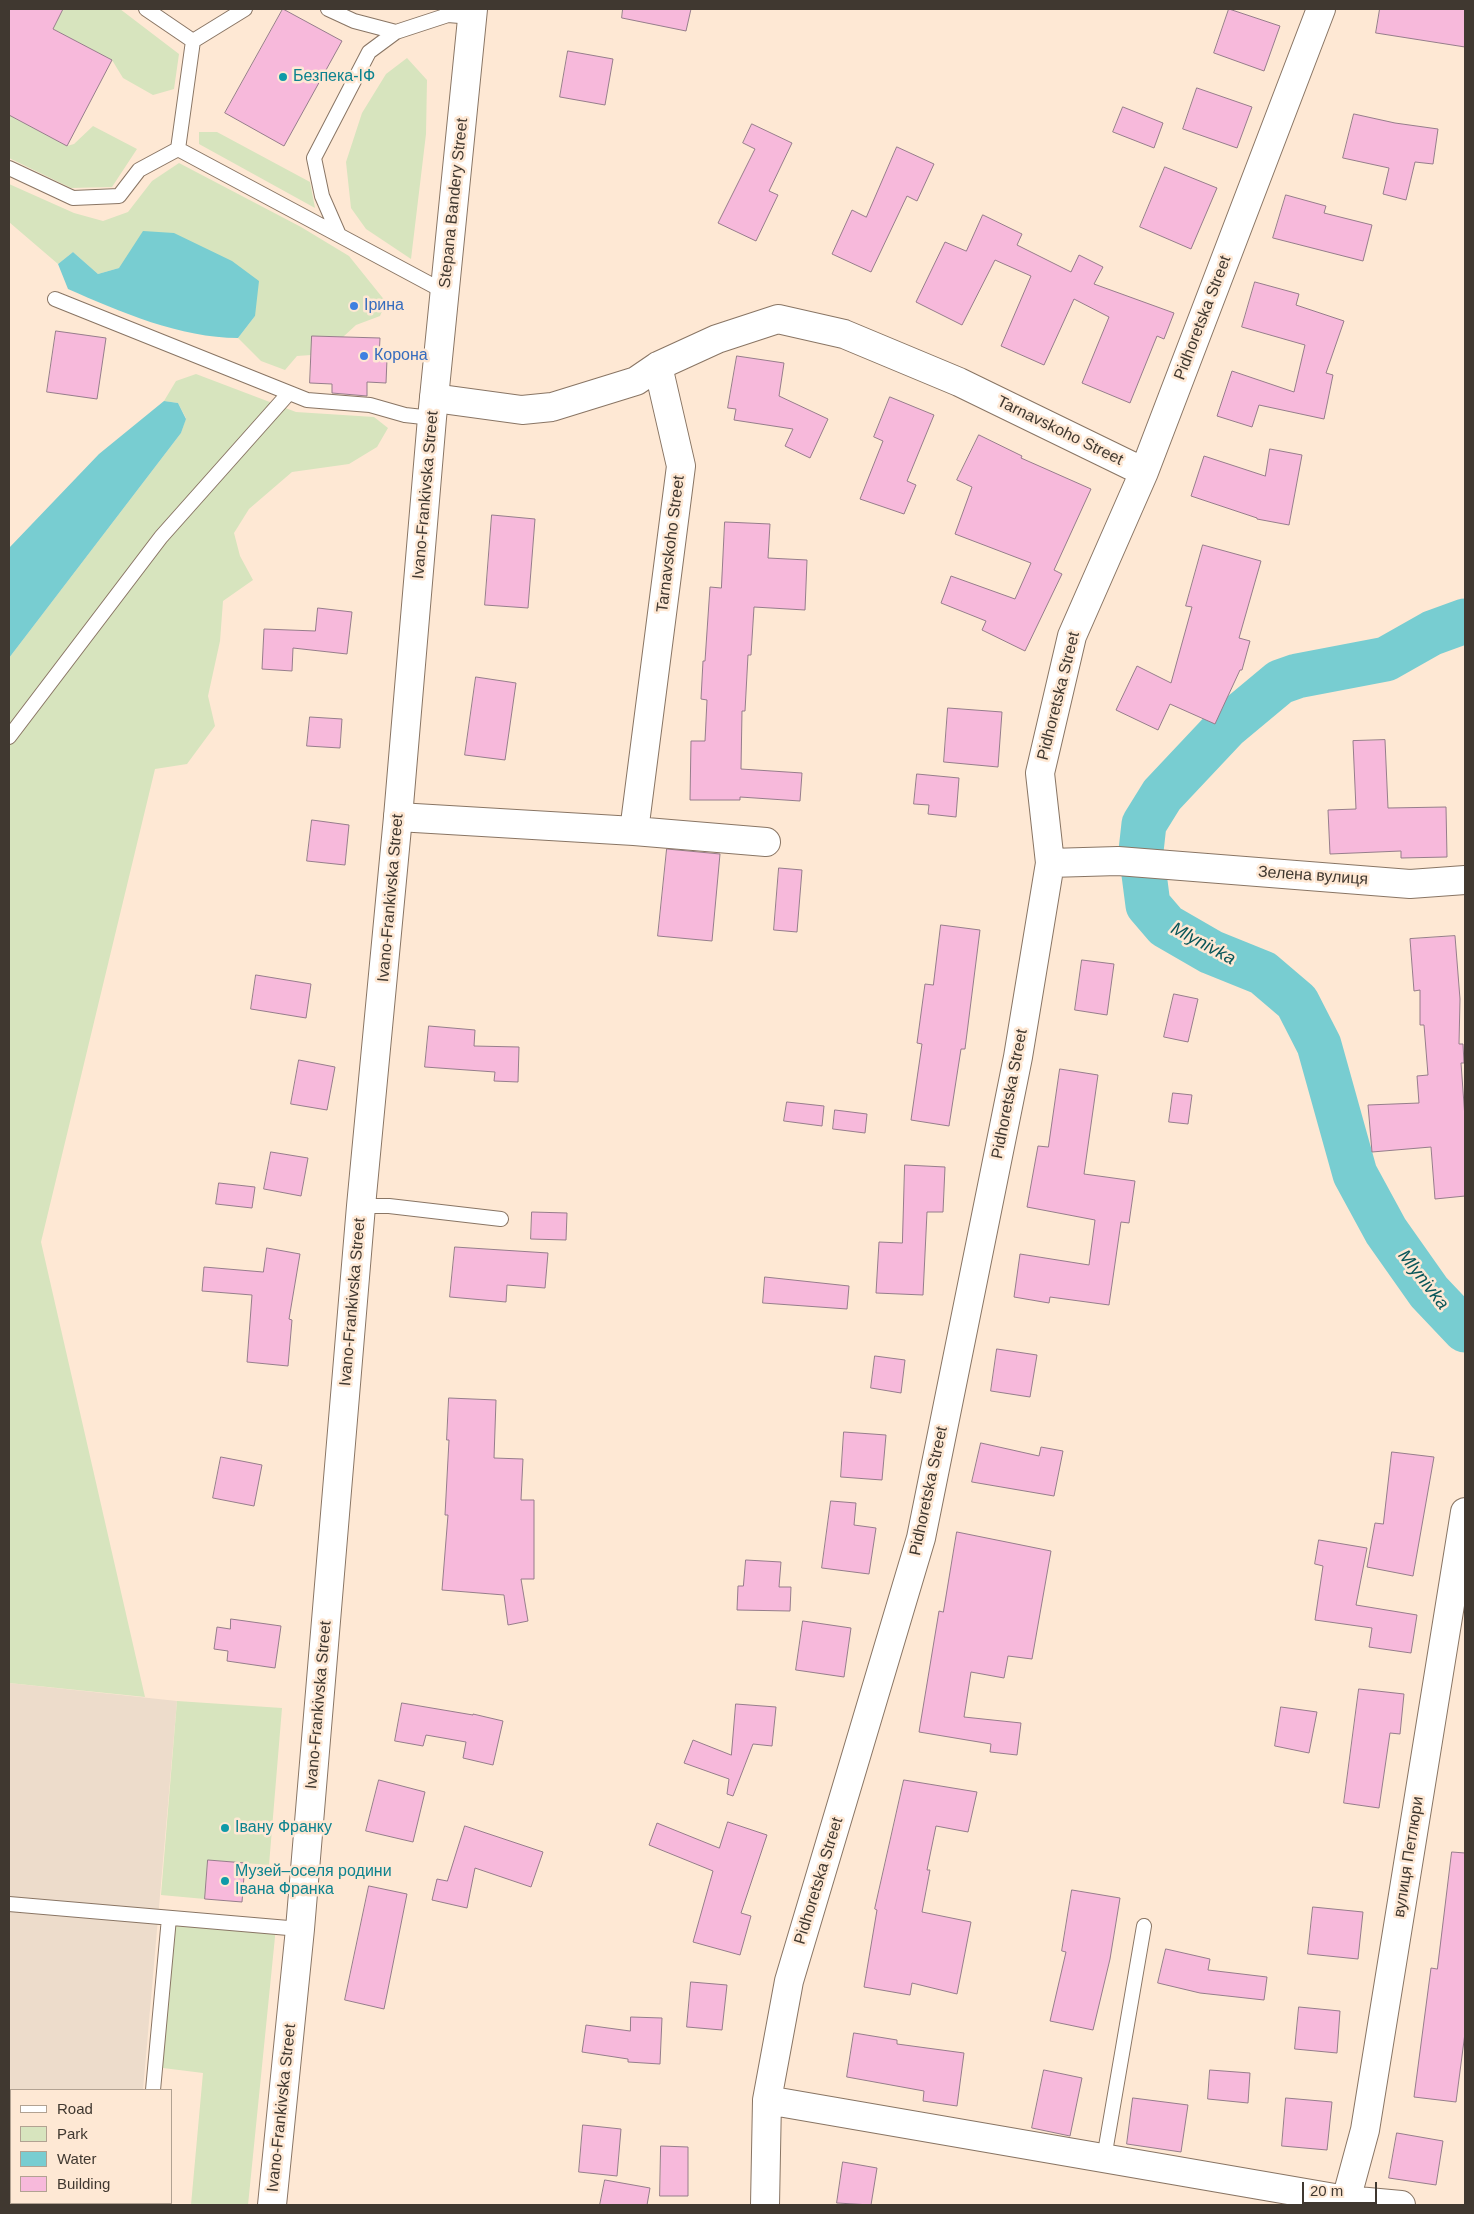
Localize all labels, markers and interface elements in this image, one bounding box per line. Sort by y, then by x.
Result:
place label: Безпека-ІФ [293,67,375,87]
marker: Безпека-ІФ [277,71,289,83]
street label: Stepana Bandery Street [436,117,472,289]
street label: Pidhoretska Street [1170,253,1236,383]
place label: Ірина [364,296,404,316]
marker: Ірина [348,300,360,312]
place label: Корона [374,346,428,366]
marker: Корона [358,350,370,362]
street label: Tarnavskoho Street [994,392,1126,470]
street label: Ivano-Frankivska Street [409,410,443,580]
street label: Tarnavskoho Street [653,474,689,614]
street label: Pidhoretska Street [1034,630,1084,762]
street label: Ivano-Frankivska Street [374,813,408,983]
street label: Зелена вулиця [1257,863,1369,889]
water label: Mlynivka [1167,918,1239,970]
street label: Pidhoretska Street [988,1028,1032,1160]
street label: Ivano-Frankivska Street [336,1217,370,1387]
water label: Mlynivka [1393,1246,1453,1314]
street label: Pidhoretska Street [906,1425,952,1557]
street label: Ivano-Frankivska Street [302,1620,336,1790]
street label: вулиця Петлюри [1390,1795,1428,1919]
street label: Pidhoretska Street [791,1815,847,1947]
place label: Івану Франку [235,1818,332,1838]
marker: Івану Франку [219,1822,231,1834]
place label: Музей–оселя родини Івана Франка [235,1862,392,1900]
marker: Музей–оселя родини Івана Франка [219,1875,231,1887]
street label: Ivano-Frankivska Street [264,2023,300,2193]
legend [10,2089,172,2204]
text: Road [57,2100,93,2117]
text: Park [57,2125,88,2142]
text: Water [57,2150,96,2167]
scale bar [1304,2172,1379,2204]
text: Building [57,2175,110,2192]
text: 20 m [1310,2182,1343,2199]

